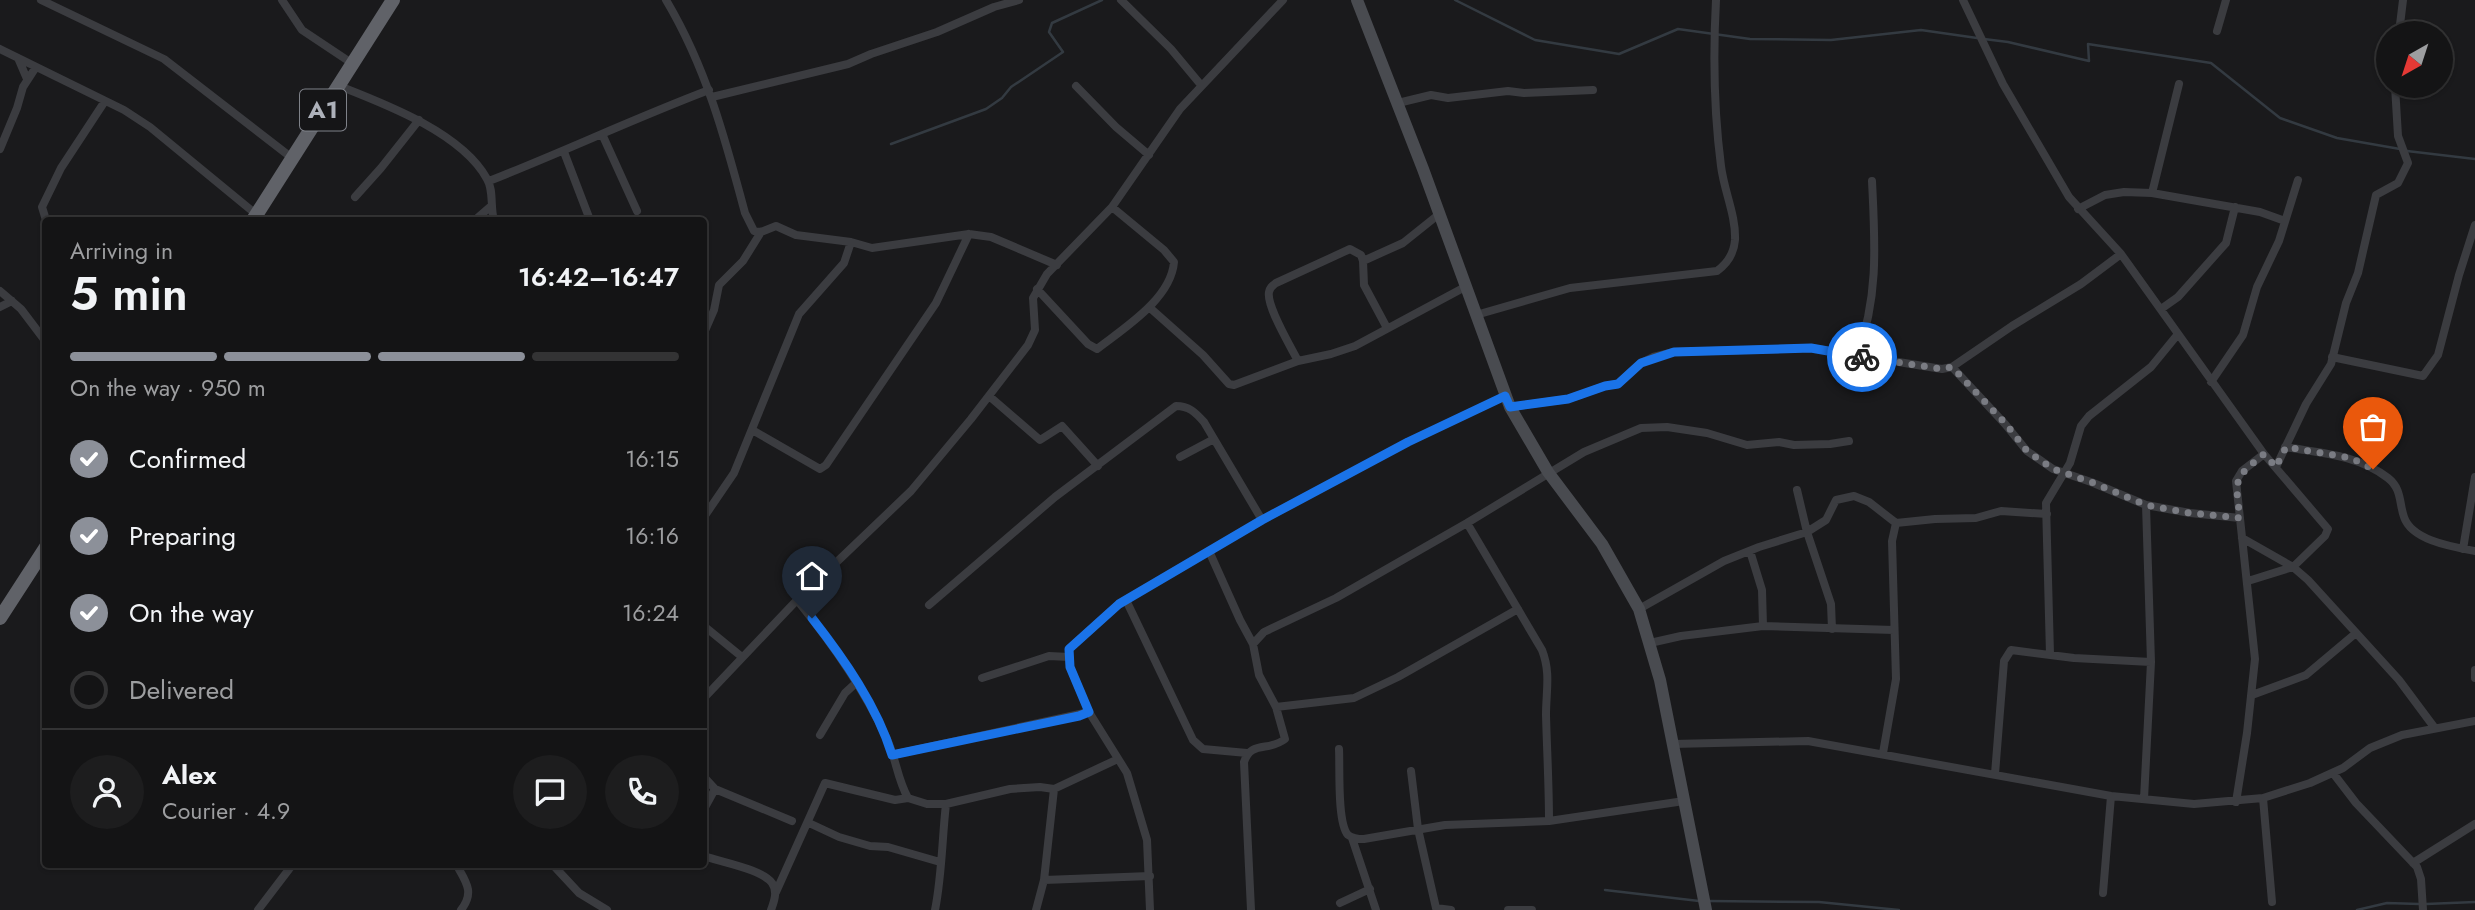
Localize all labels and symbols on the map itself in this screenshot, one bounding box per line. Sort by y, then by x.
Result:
north arrow [2376,21,2454,98]
road number: A1 [300,90,346,130]
courier [1827,322,1897,392]
pin [2343,397,2403,469]
pin [782,546,842,618]

